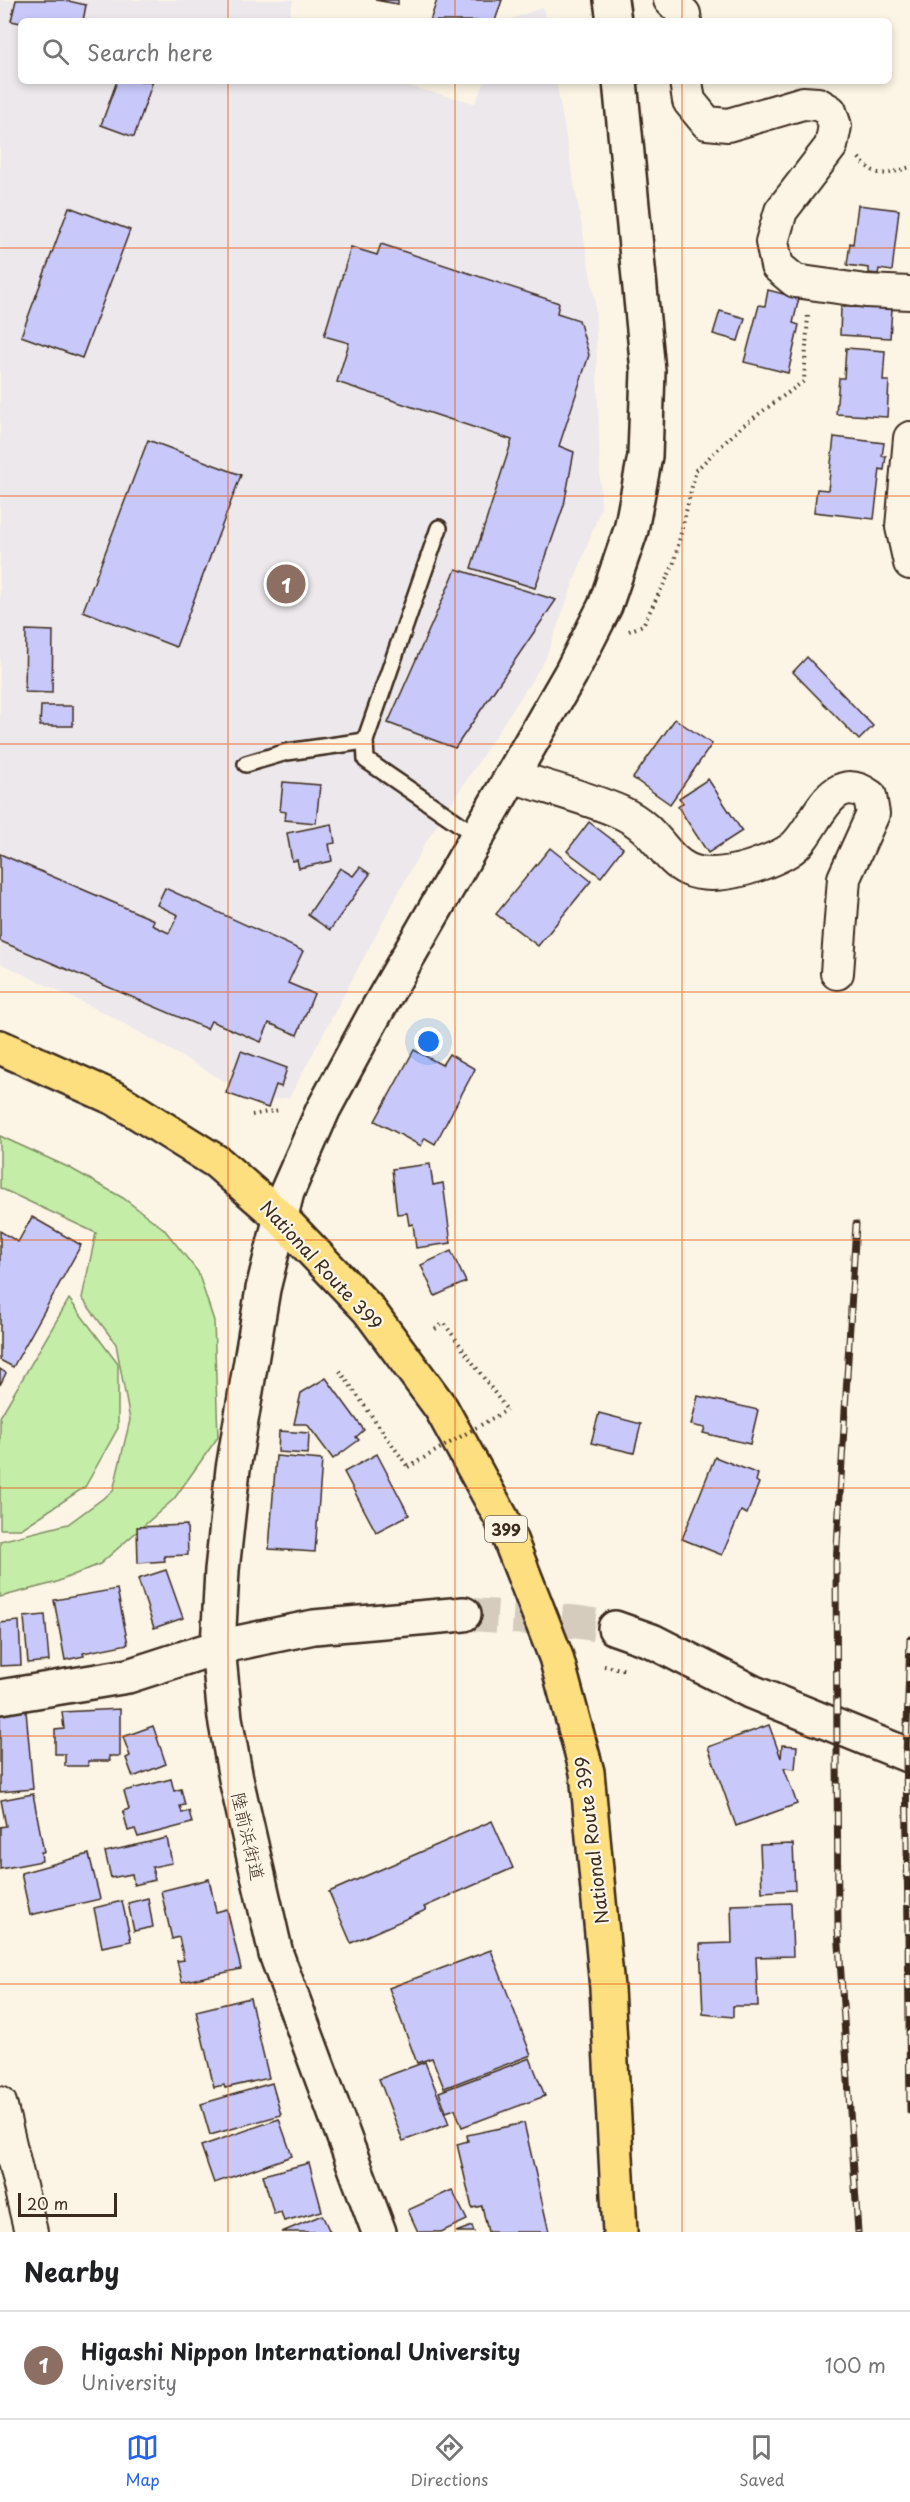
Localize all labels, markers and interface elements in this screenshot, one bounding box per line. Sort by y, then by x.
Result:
search box [18,18,892,84]
icon: search [39,35,72,68]
text: Search here [87,35,213,68]
pin: 1 [266,562,306,606]
your location [414,1027,443,1056]
street label: National Route 399 [255,1194,389,1336]
road number: 399 [485,1516,527,1542]
street label: National Route 399 [567,1755,615,1925]
street label: 陸前浜街道 [226,1789,272,1883]
scale bar [18,2190,117,2218]
text: 20 m [27,2191,68,2215]
text: Nearby [24,2252,119,2291]
text: Higashi Nippon International University [81,2334,520,2367]
text: 1 [39,2350,48,2380]
text: 100 m [825,2350,886,2380]
text: University [81,2367,177,2397]
tab: Map [125,2431,160,2491]
tab: Directions [410,2431,488,2491]
tab: Saved [739,2431,785,2491]

